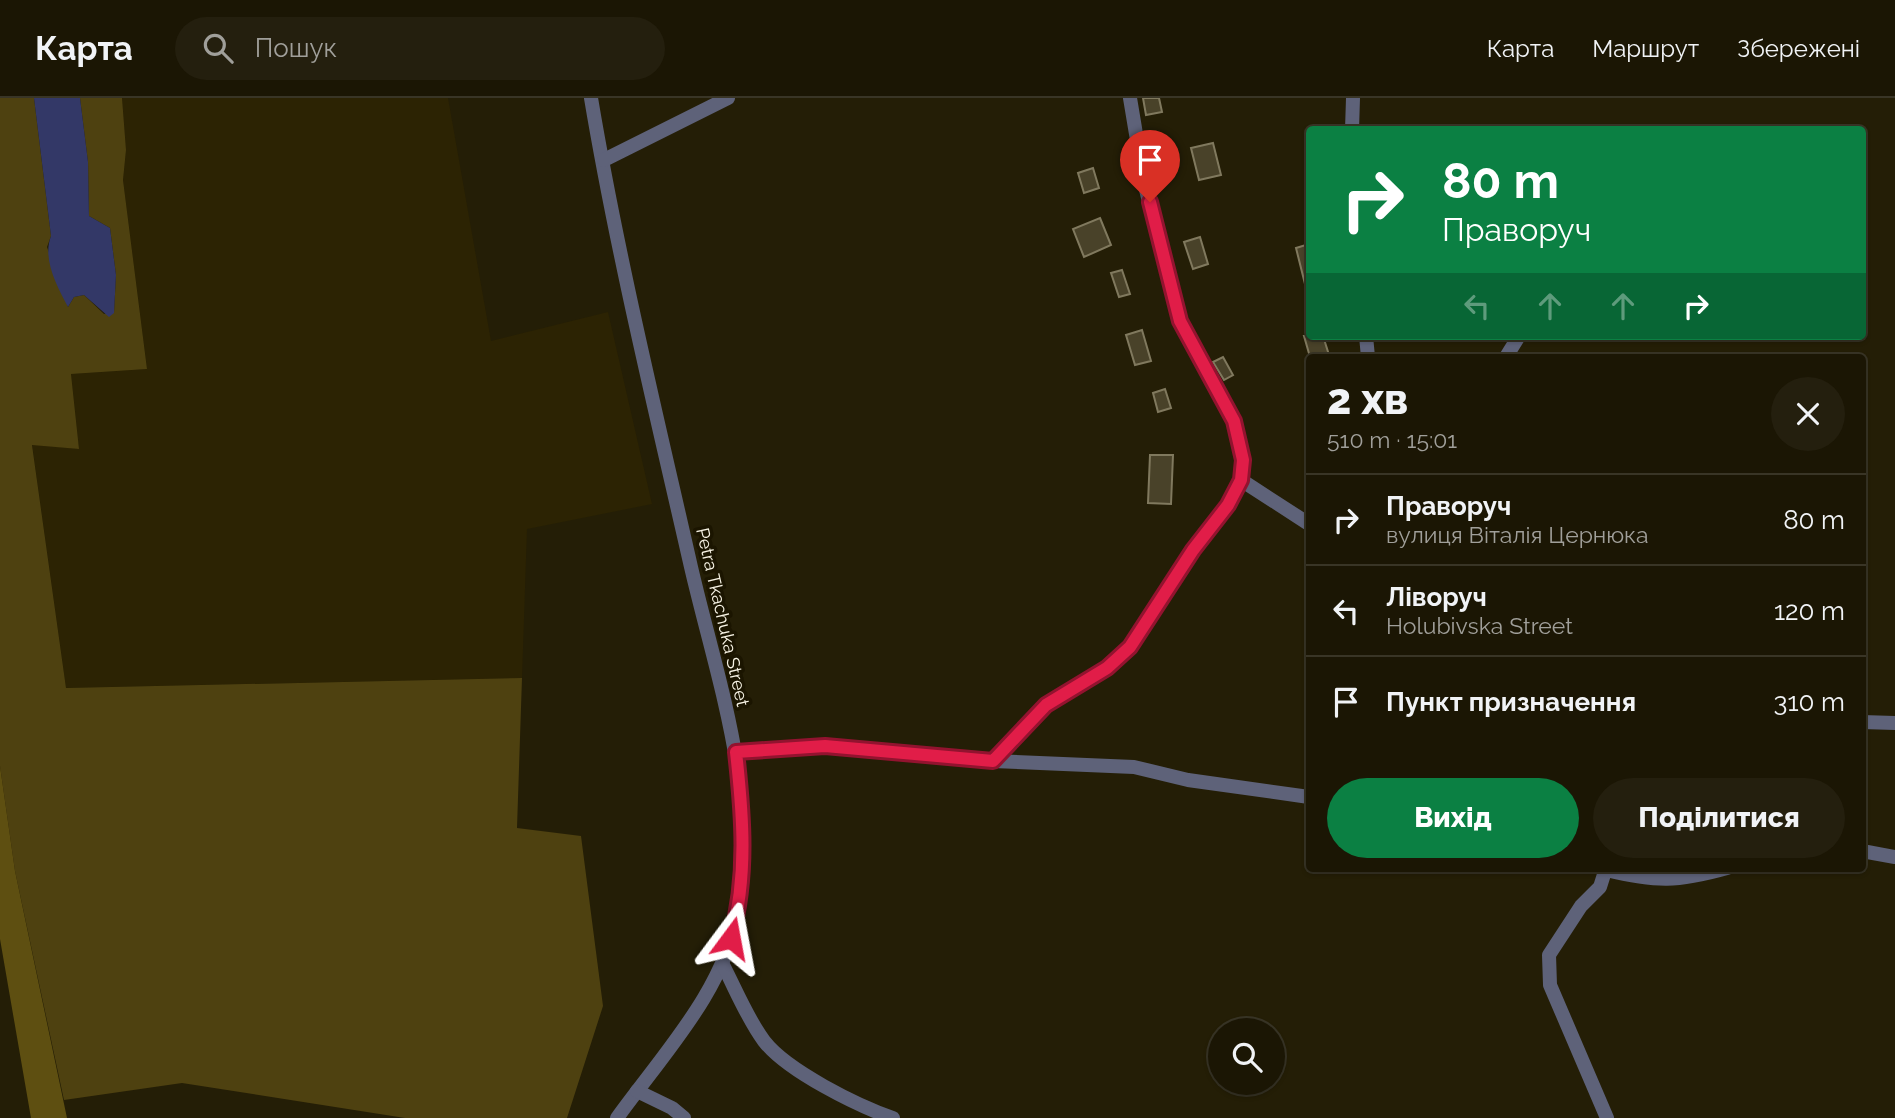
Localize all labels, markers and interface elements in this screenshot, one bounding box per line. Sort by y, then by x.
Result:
search box [175,17,665,80]
text: Карта [35,29,133,68]
icon: search [199,29,237,67]
text: Пошук [255,33,337,63]
text: Карта [1487,34,1554,63]
text: Маршрут [1592,34,1699,63]
text: Збережені [1737,34,1860,63]
pin [1120,130,1180,202]
icon: arrive [1131,141,1169,179]
text: 80 m [1442,152,1559,209]
icon: right [1327,154,1418,245]
text: Праворуч [1442,211,1591,248]
icon: left [1458,287,1496,325]
icon: ahead [1531,287,1569,325]
icon: ahead [1604,287,1642,325]
icon: right [1677,287,1715,325]
text: 2 хв [1327,375,1408,424]
button: close [1771,377,1845,451]
text: 510 m · 15:01 [1327,426,1457,453]
text: Праворуч [1386,491,1511,521]
icon: right [1327,501,1365,539]
text: 80 m [1783,505,1845,535]
text: вулиця Віталія Цернюка [1386,521,1649,548]
street label: Petra Tkachuka Street [692,526,754,708]
text: Ліворуч [1386,582,1487,612]
icon: left [1327,592,1365,630]
text: 120 m [1774,596,1845,626]
text: Holubivska Street [1386,612,1573,639]
icon: arrive [1327,683,1365,721]
text: Пункт призначення [1386,687,1636,717]
text: 310 m [1774,687,1845,717]
button: Вихід [1327,778,1579,858]
button: Поділитися [1593,778,1845,858]
position arrow [694,901,768,975]
map controls [1208,1018,1285,1095]
button: search [1208,1018,1285,1095]

